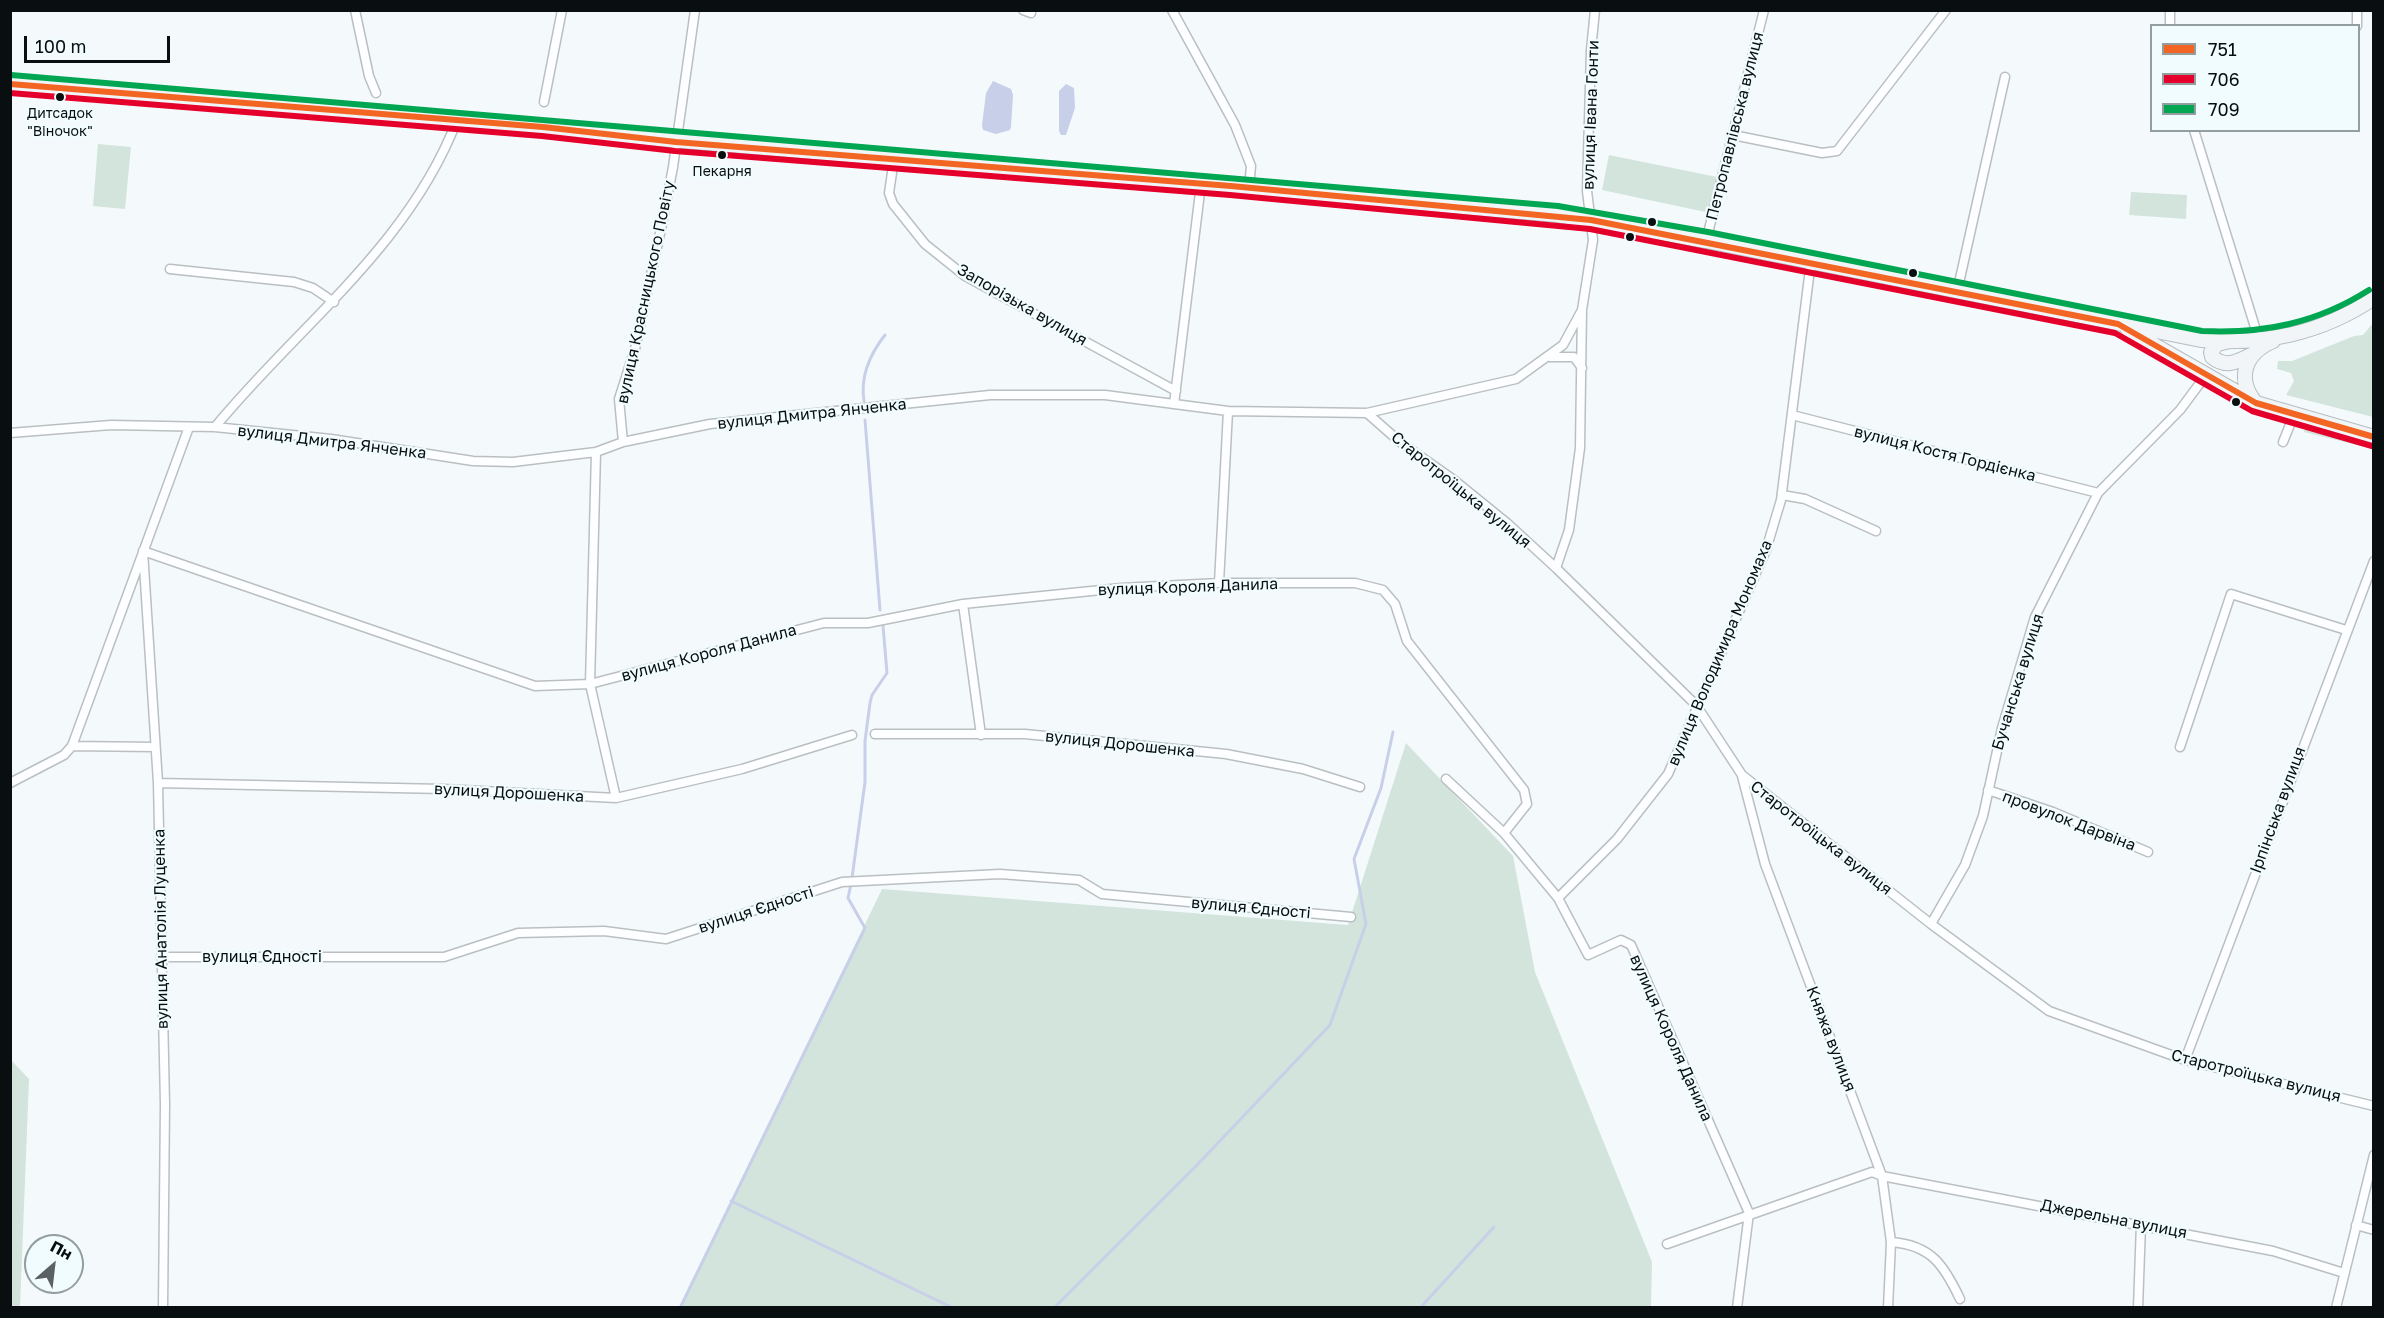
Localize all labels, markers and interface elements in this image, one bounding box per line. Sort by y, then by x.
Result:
scale bar [27,24,172,62]
legend [2150,24,2360,132]
street label: Петропавлівська вулиця [1702,30,1768,222]
text: 100 m [35,35,86,57]
text: 751 [2208,38,2237,60]
street label: вулиця Івана Гонти [1579,40,1603,190]
text: 706 [2208,68,2240,90]
marker: Дитсадок "Віночок" [54,91,66,103]
text: 709 [2208,98,2240,120]
place label: Дитсадок "Віночок" [27,106,93,138]
marker: Пекарня [716,149,728,161]
place label: Пекарня [692,164,752,180]
street label: вулиця Красницького Повіту [613,179,679,405]
unlabelled marker [1646,216,1658,228]
unlabelled marker [1624,231,1636,243]
street label: Запорізька вулиця [953,260,1091,350]
unlabelled marker [1907,267,1919,279]
street label: вулиця Дмитра Янченка [716,395,908,433]
unlabelled marker [2230,396,2242,408]
street label: вулиця Дмитра Янченка [236,421,428,463]
street label: вулиця Костя Гордієнка [1852,422,2038,486]
street label: Старотроїцька вулиця [1387,428,1535,552]
street label: вулиця Володимира Мономаха [1664,537,1776,769]
street label: вулиця Короля Данила [1097,574,1279,600]
street label: Бучанська вулиця [1988,611,2048,753]
street label: вулиця Короля Данила [619,620,799,686]
street label: вулиця Дорошенка [1044,727,1196,761]
street label: Ірпінська вулиця [2246,744,2310,876]
street label: Старотроїцька вулиця [1746,777,1896,899]
street label: вулиця Дорошенка [433,779,585,807]
street label: провулок Дарвіна [2000,787,2138,855]
street label: вулиця Анатолія Луценка [150,829,172,1029]
street label: вулиця Єдності [696,882,816,938]
street label: вулиця Єдності [1190,893,1312,923]
street label: вулиця Єдності [202,947,322,967]
street label: вулиця Короля Данила [1626,952,1716,1124]
street label: Княжа вулиця [1802,984,1860,1094]
street label: Старотроїцька вулиця [2169,1046,2343,1106]
street label: Джерельна вулиця [2039,1195,2189,1243]
north arrow [24,1234,84,1294]
text: Пн [47,1236,76,1264]

